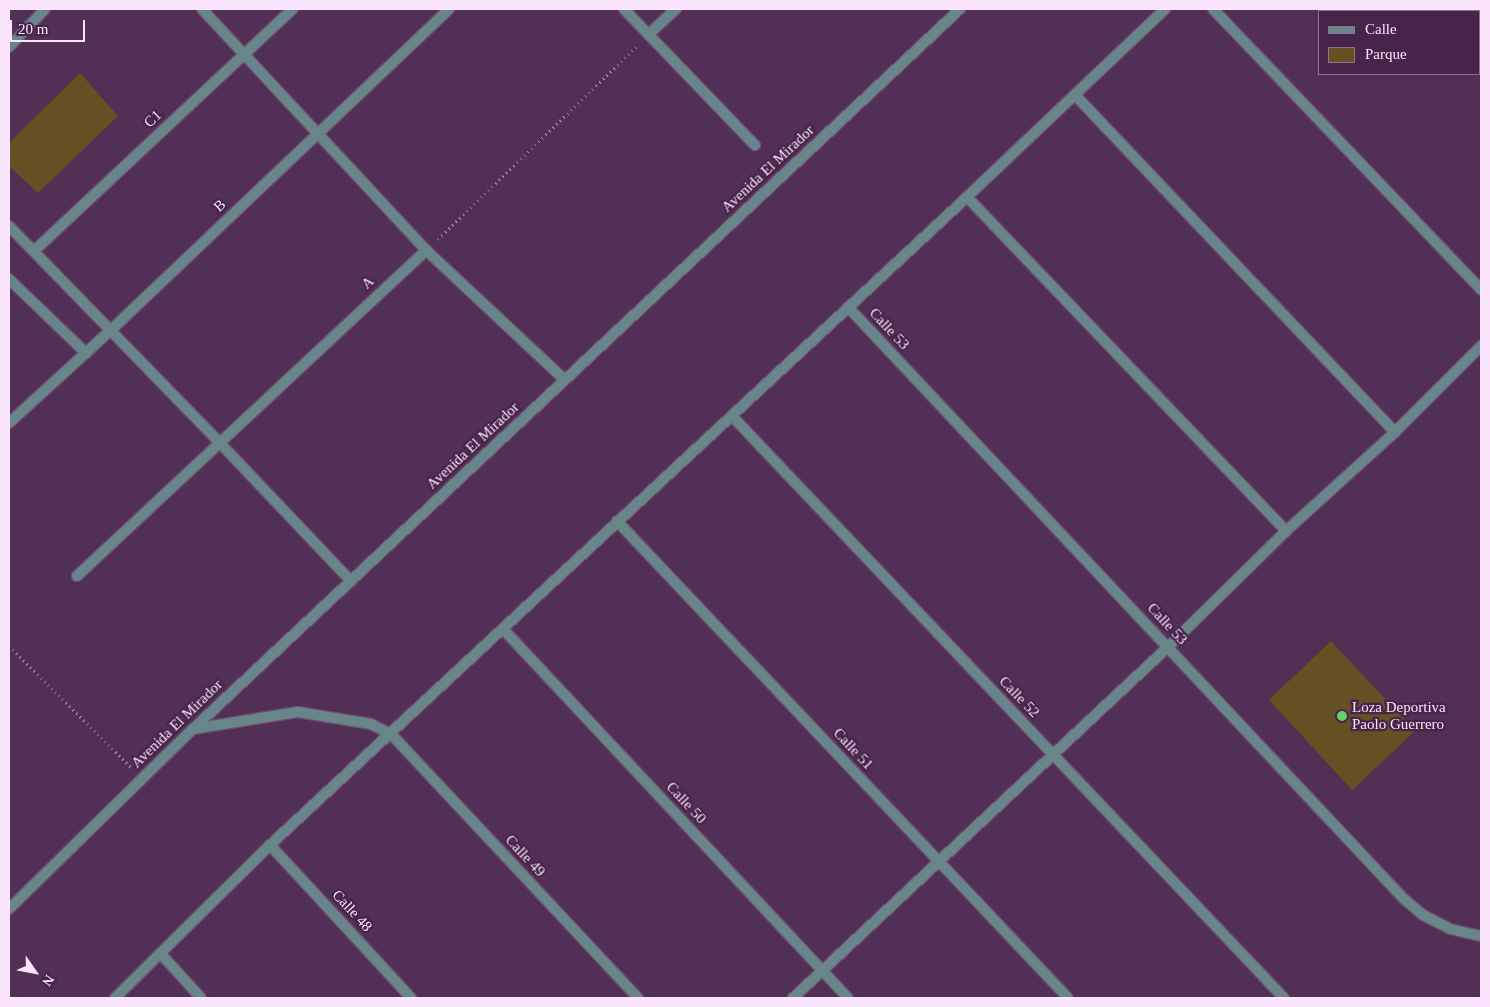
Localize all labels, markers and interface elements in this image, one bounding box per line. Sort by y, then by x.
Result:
scale bar [12,10,88,42]
legend [1318,10,1480,75]
text: 20 m [18,21,48,37]
text: Calle [1365,21,1397,37]
text: Parque [1365,46,1407,62]
street label: C1 [140,106,166,132]
street label: Avenida El Mirador [718,122,818,216]
street label: B [210,196,230,216]
street label: A [358,273,378,293]
street label: Calle 53 [865,304,913,354]
street label: Avenida El Mirador [423,399,523,493]
street label: Calle 53 [1143,599,1191,649]
street label: Calle 52 [995,673,1043,721]
street label: Avenida El Mirador [128,676,226,772]
place label: Loza Deportiva Paolo Guerrero [1352,698,1446,733]
marker: Loza Deportiva Paolo Guerrero [1336,710,1348,722]
street label: Calle 51 [829,724,877,774]
street label: Calle 50 [662,778,710,828]
street label: Calle 49 [501,831,549,881]
street label: Calle 48 [328,886,376,936]
north arrow [10,947,60,997]
text: N [39,972,57,989]

